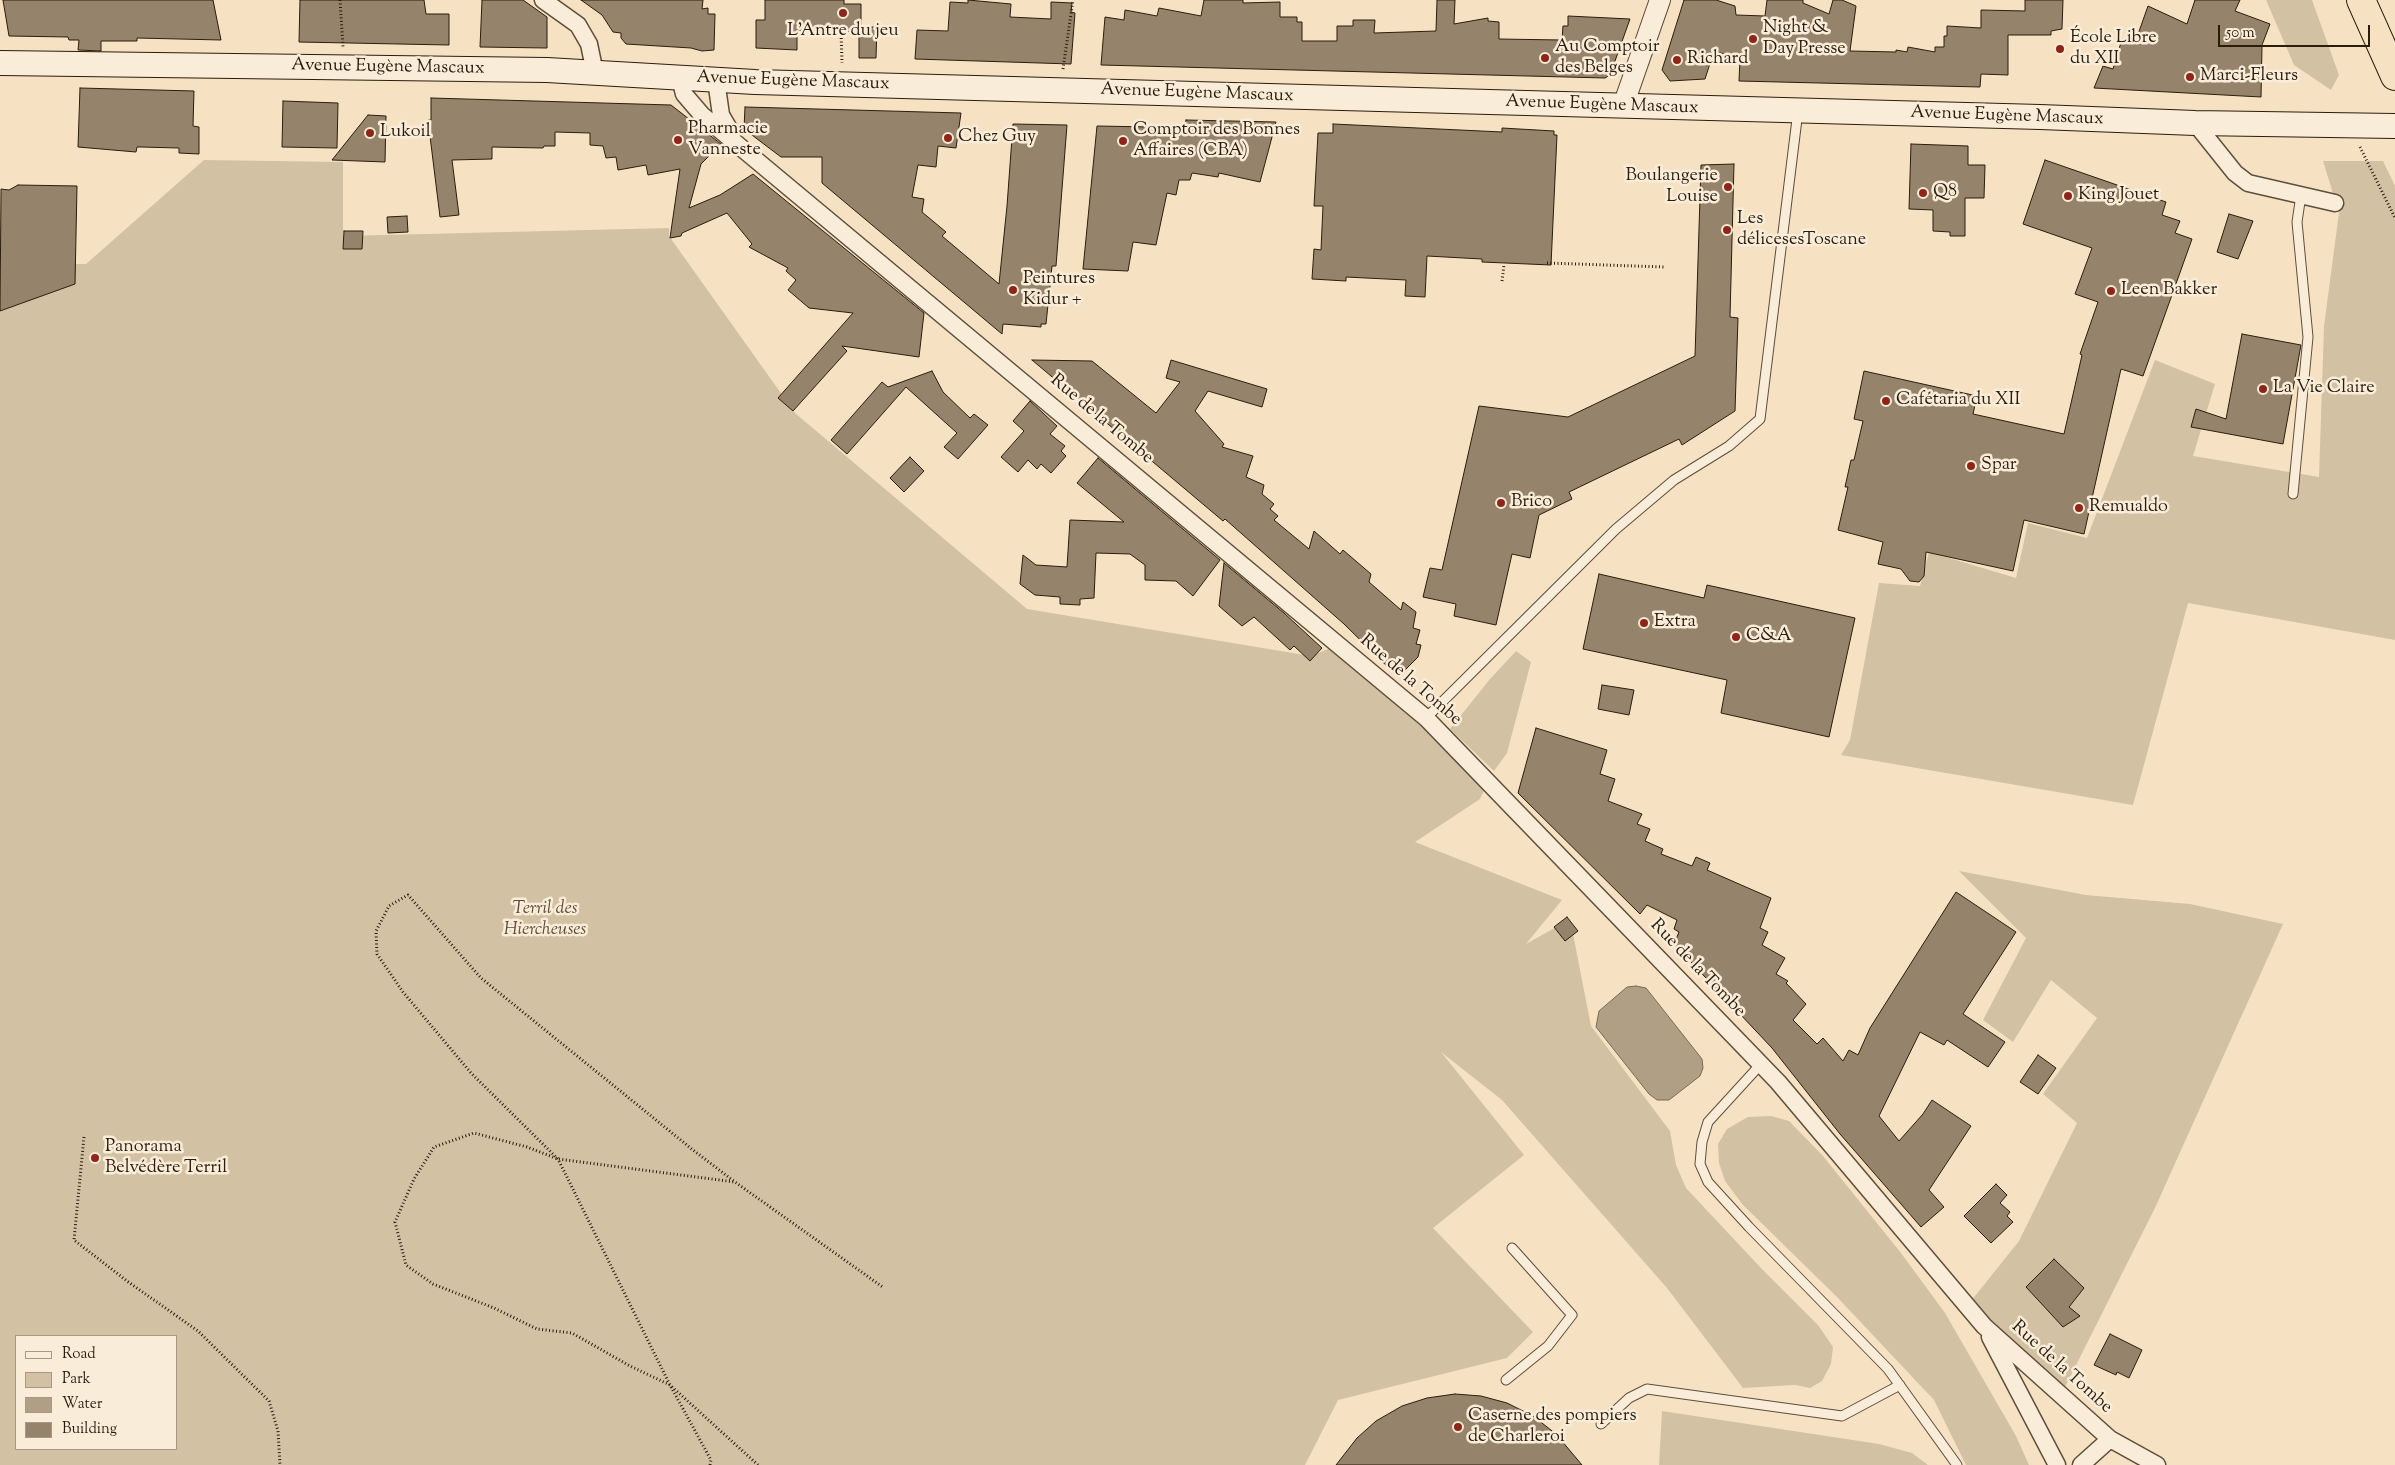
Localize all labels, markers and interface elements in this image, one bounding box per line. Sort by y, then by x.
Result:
marker: L'Antre du jeu [837,7,849,19]
scale bar [2220,15,2372,47]
place label: Night & Day Presse [1763,18,1846,60]
place label: L'Antre du jeu [787,21,899,43]
text: 50 m [2226,23,2255,44]
place label: École Libre du XII [2070,28,2157,70]
marker: Night & Day Presse [1747,33,1759,45]
place label: Au Comptoir des Belges [1555,37,1659,80]
marker: École Libre du XII [2054,43,2066,55]
place label: Richard [1687,49,1749,71]
marker: Au Comptoir des Belges [1539,52,1551,64]
marker: Richard [1671,54,1683,66]
street label: Avenue Eugène Mascaux [291,56,485,80]
place label: Marci-Fleurs [2200,66,2298,88]
street label: Avenue Eugène Mascaux [696,68,890,96]
marker: Marci-Fleurs [2184,71,2196,83]
street label: Avenue Eugène Mascaux [1100,80,1294,108]
street label: Avenue Eugène Mascaux [1505,92,1699,120]
street label: Avenue Eugène Mascaux [1910,103,2104,131]
place label: Pharmacie Vanneste [688,119,768,162]
place label: Comptoir des Bonnes Affaires (CBA) [1133,120,1300,162]
place label: Lukoil [380,122,431,144]
marker: Lukoil [364,127,376,139]
place label: Chez Guy [958,127,1036,149]
marker: Chez Guy [942,132,954,144]
marker: Pharmacie Vanneste [672,134,684,146]
marker: Comptoir des Bonnes Affaires (CBA) [1117,135,1129,147]
place label: Boulangerie Louise [1625,166,1718,208]
marker: Boulangerie Louise [1722,181,1734,193]
place label: Q8 [1933,182,1957,204]
place label: King Jouet [2078,185,2159,207]
marker: Q8 [1917,187,1929,199]
marker: King Jouet [2062,190,2074,202]
place label: Les délicesesToscane [1737,209,1866,252]
marker: Les délicesesToscane [1721,224,1733,236]
place label: Peintures Kidur + [1023,269,1095,312]
place label: Leen Bakker [2121,280,2217,302]
marker: Peintures Kidur + [1007,284,1019,296]
marker: Leen Bakker [2105,285,2117,297]
street label: Rue de la Tombe [1045,371,1157,469]
place label: La Vie Claire [2273,378,2375,400]
marker: La Vie Claire [2257,383,2269,395]
place label: Cafétaria du XII [1896,390,2020,412]
marker: Cafétaria du XII [1880,395,1892,407]
place label: Spar [1981,455,2017,477]
marker: Spar [1965,460,1977,472]
place label: Brico [1511,492,1552,514]
marker: Brico [1495,497,1507,509]
place label: Remualdo [2089,497,2168,519]
marker: Remualdo [2073,502,2085,514]
place label: Extra [1654,612,1696,634]
marker: Extra [1638,617,1650,629]
place label: C&A [1746,626,1792,648]
street label: Rue de la Tombe [1355,631,1465,731]
marker: C&A [1730,631,1742,643]
park label: Terril des Hiercheuses [504,899,586,942]
street label: Rue de la Tombe [1645,915,1749,1023]
place label: Panorama Belvédère Terril [105,1137,227,1180]
marker: Panorama Belvédère Terril [89,1152,101,1164]
street label: Rue de la Tombe [2006,1317,2116,1419]
legend [15,1335,178,1450]
text: Road [62,1344,96,1365]
text: Park [62,1369,91,1390]
text: Water [62,1394,102,1415]
place label: Caserne des pompiers de Charleroi [1468,1406,1636,1448]
text: Building [62,1419,117,1440]
marker: Caserne des pompiers de Charleroi [1452,1421,1464,1433]

